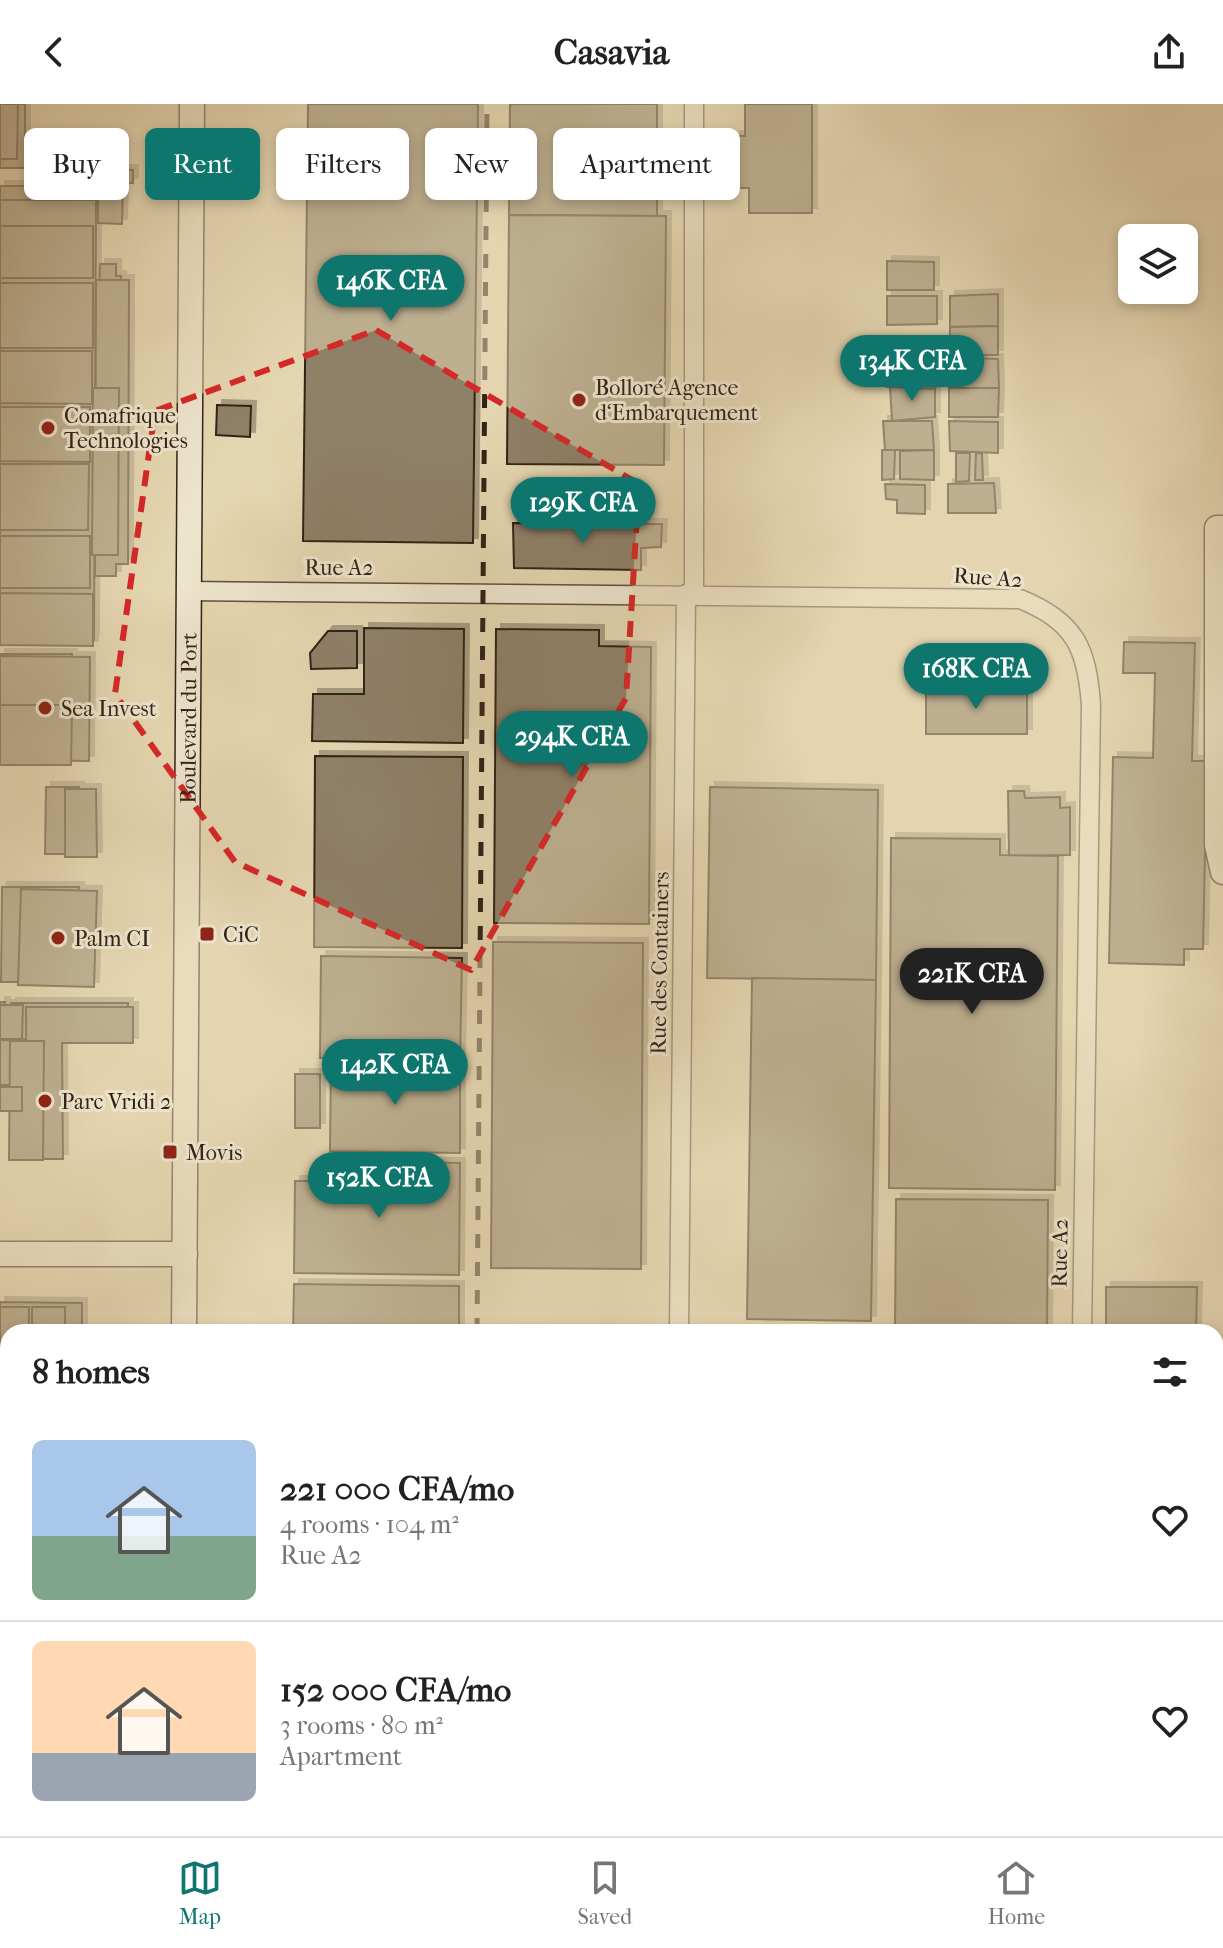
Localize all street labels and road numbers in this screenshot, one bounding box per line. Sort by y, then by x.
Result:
street label: Rue A2 [304,555,374,581]
street label: Rue A2 [953,563,1023,593]
street label: Boulevard du Port [175,632,203,804]
street label: Rue des Containers [645,871,675,1055]
street label: Rue A2 [1046,1218,1074,1288]

